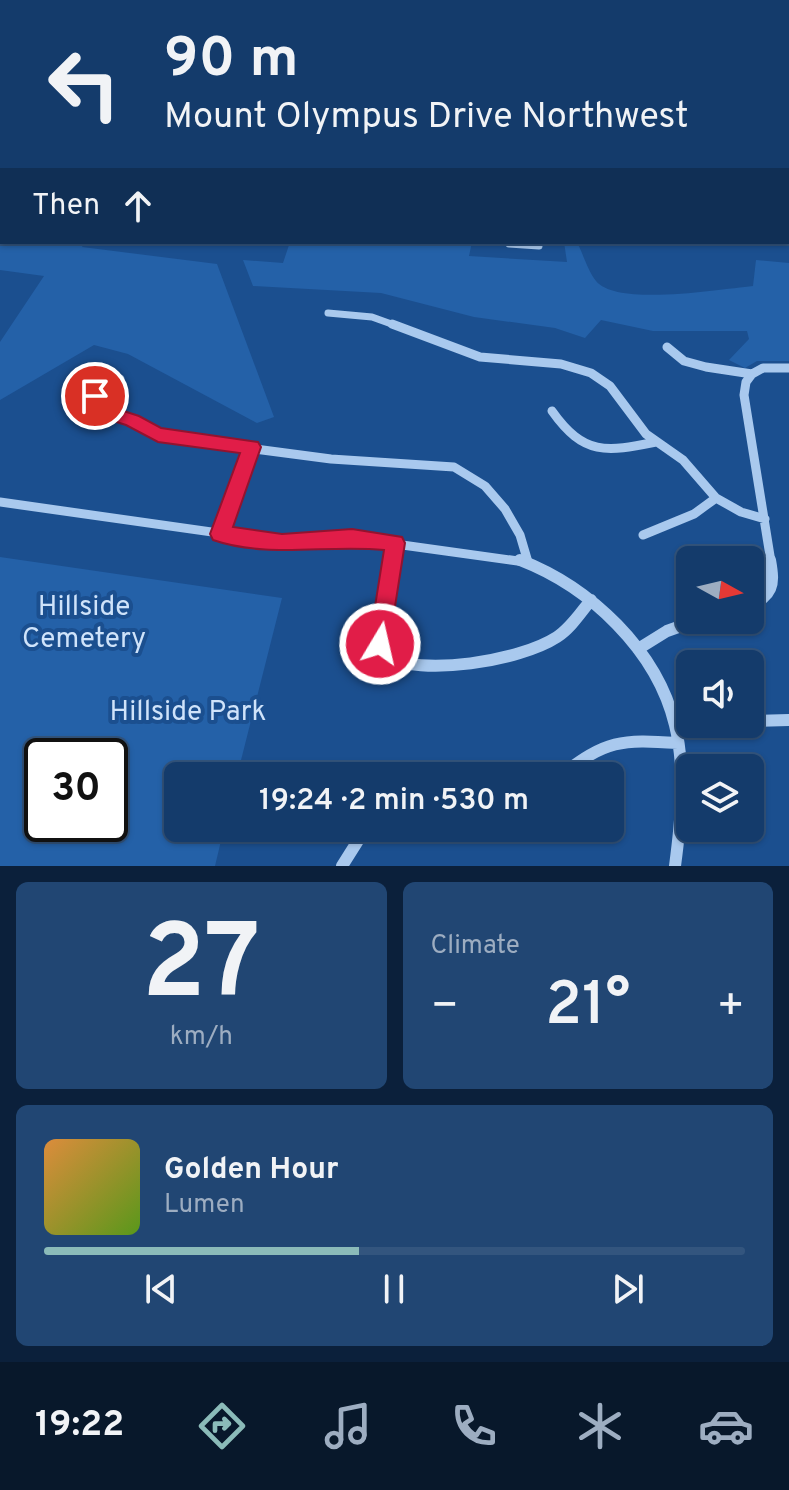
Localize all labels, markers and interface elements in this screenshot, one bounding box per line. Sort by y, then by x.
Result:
text: 90 m [164,26,299,96]
icon: left [32,32,136,136]
text: Mount Olympus Drive Northwest [164,95,689,141]
icon: ahead [116,184,160,228]
text: Then [32,188,100,225]
pin [61,362,129,430]
icon: arrive [73,374,117,418]
north arrow [676,546,764,634]
map controls [676,546,764,842]
park label: Hillside Cemetery [22,590,146,658]
position arrow [338,602,422,686]
button: sound [676,650,764,738]
park label: Hillside Park [110,695,266,731]
speed limit sign: 30 [24,738,128,842]
button: layers [676,754,764,842]
text: 19:24 · 2 min · 530 m [259,783,529,820]
text: 27 [142,903,260,1035]
text: Climate [431,930,520,963]
text: 21° [545,970,630,1046]
text: − [431,980,459,1036]
text: + [717,980,745,1036]
text: km/h [170,1021,233,1054]
text: Golden Hour [164,1152,338,1189]
text: Lumen [164,1189,245,1222]
icon: previous [139,1267,183,1311]
icon: pause [372,1267,416,1311]
icon: next [606,1267,650,1311]
icon: directions [194,1398,250,1454]
icon: music [320,1398,376,1454]
icon: phone [446,1398,502,1454]
icon: climate [572,1398,628,1454]
icon: car [698,1398,754,1454]
text: 19:22 [35,1403,124,1449]

